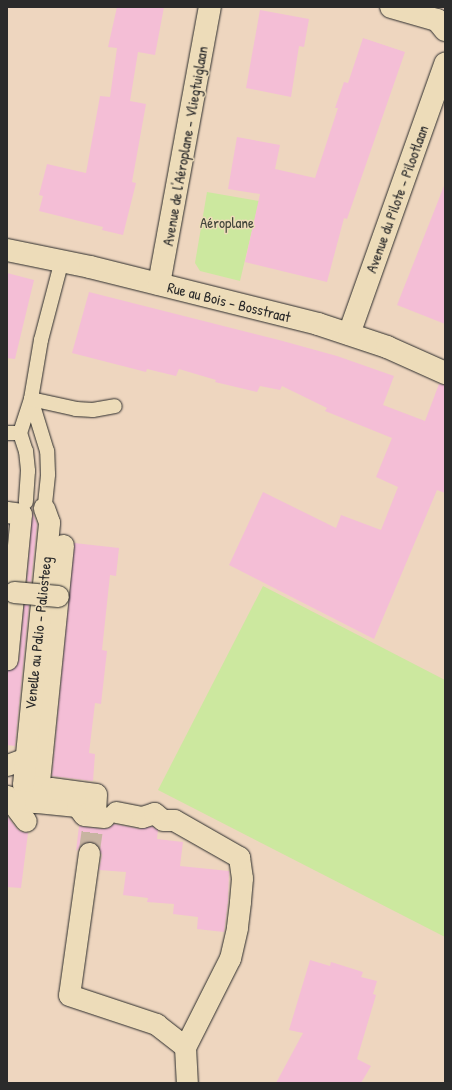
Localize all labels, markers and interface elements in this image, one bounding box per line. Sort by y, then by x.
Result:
street label: Avenue de l'Aéroplane - Vliegtuiglaan [159,45,211,247]
street label: Avenue du Pilote - Pilootlaan [362,123,432,275]
park label: Aéroplane [200,214,254,232]
street label: Rue au Bois - Bosstraat [166,278,292,326]
street label: Venelle au Palio - Paliosteeg [21,556,55,710]

